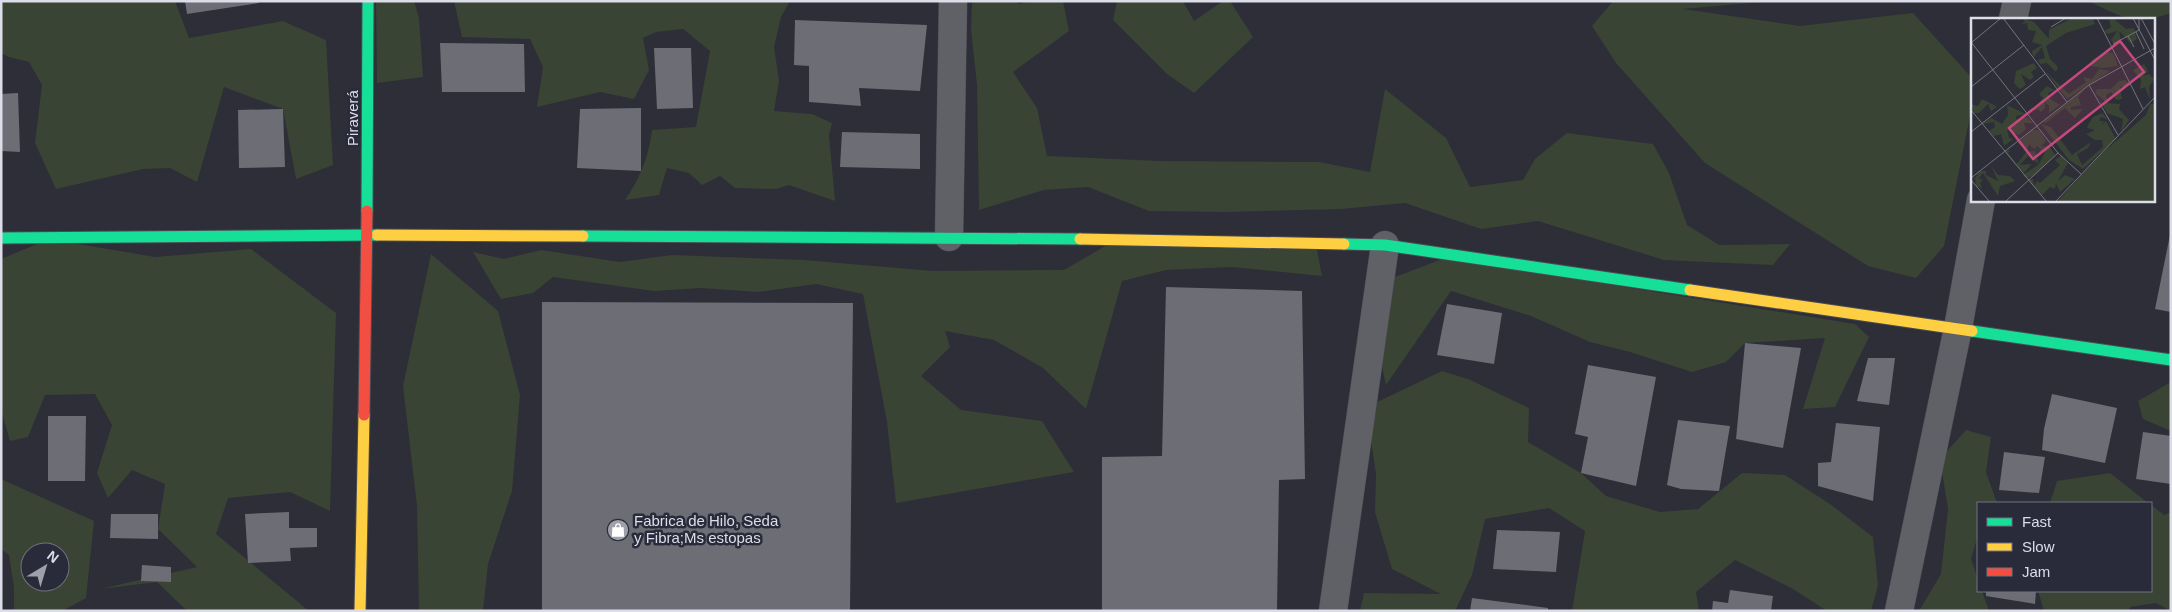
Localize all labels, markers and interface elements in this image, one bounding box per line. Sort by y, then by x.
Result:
inset map [1971,18,2154,201]
street label: Piraverá [344,89,361,146]
legend [1977,502,2152,592]
place label: Fabrica de Hilo, Seda y Fibra;Ms estopas [634,512,779,546]
text: Fast [2022,513,2052,530]
shop icon: Fabrica de Hilo, Seda y Fibra;Ms estopas [606,518,630,542]
text: Slow [2022,538,2055,555]
north arrow [20,542,70,592]
text: N [44,547,62,566]
text: Jam [2022,563,2050,580]

